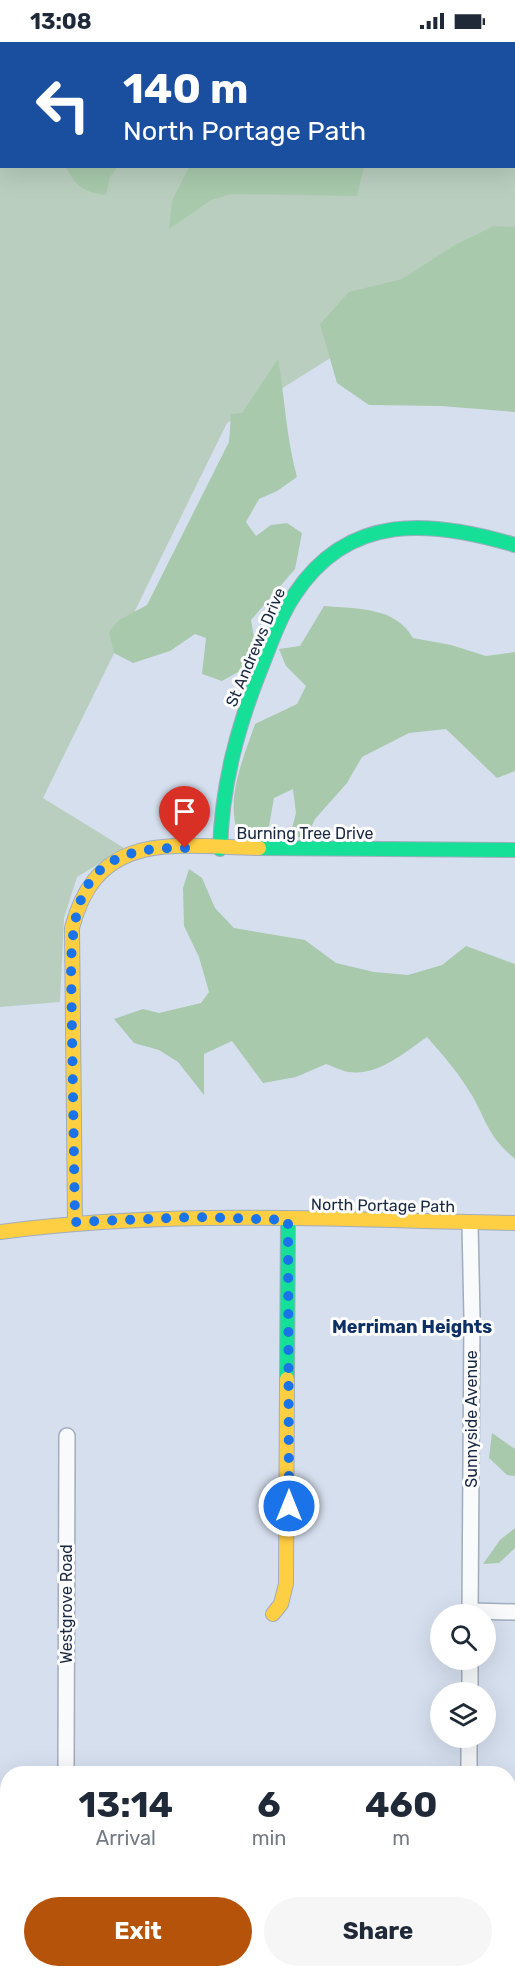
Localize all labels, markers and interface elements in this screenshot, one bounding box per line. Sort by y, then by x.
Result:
text: 13:08 [30,8,92,35]
text: 140 m [123,64,249,114]
icon: left [24,66,102,144]
text: North Portage Path [123,115,366,147]
street label: St Andrews Drive [222,585,289,710]
pin [159,786,210,848]
icon: arrive [168,795,201,828]
street label: Burning Tree Drive [237,824,374,843]
street label: North Portage Path [311,1195,455,1216]
district label: Merriman Heights [332,1316,492,1338]
street label: Sunnyside Avenue [462,1350,481,1488]
position arrow [257,1474,321,1538]
street label: Westgrove Road [57,1544,76,1664]
map controls [430,1604,496,1748]
button: search [430,1604,496,1670]
button: layers [430,1682,496,1748]
text: 13:14 [79,1783,173,1826]
text: 6 [257,1783,281,1826]
text: 460 [365,1783,437,1826]
text: Arrival [96,1826,156,1850]
text: min [252,1826,286,1850]
text: m [392,1826,410,1850]
button: Exit [24,1897,252,1966]
button: Share [264,1897,492,1966]

